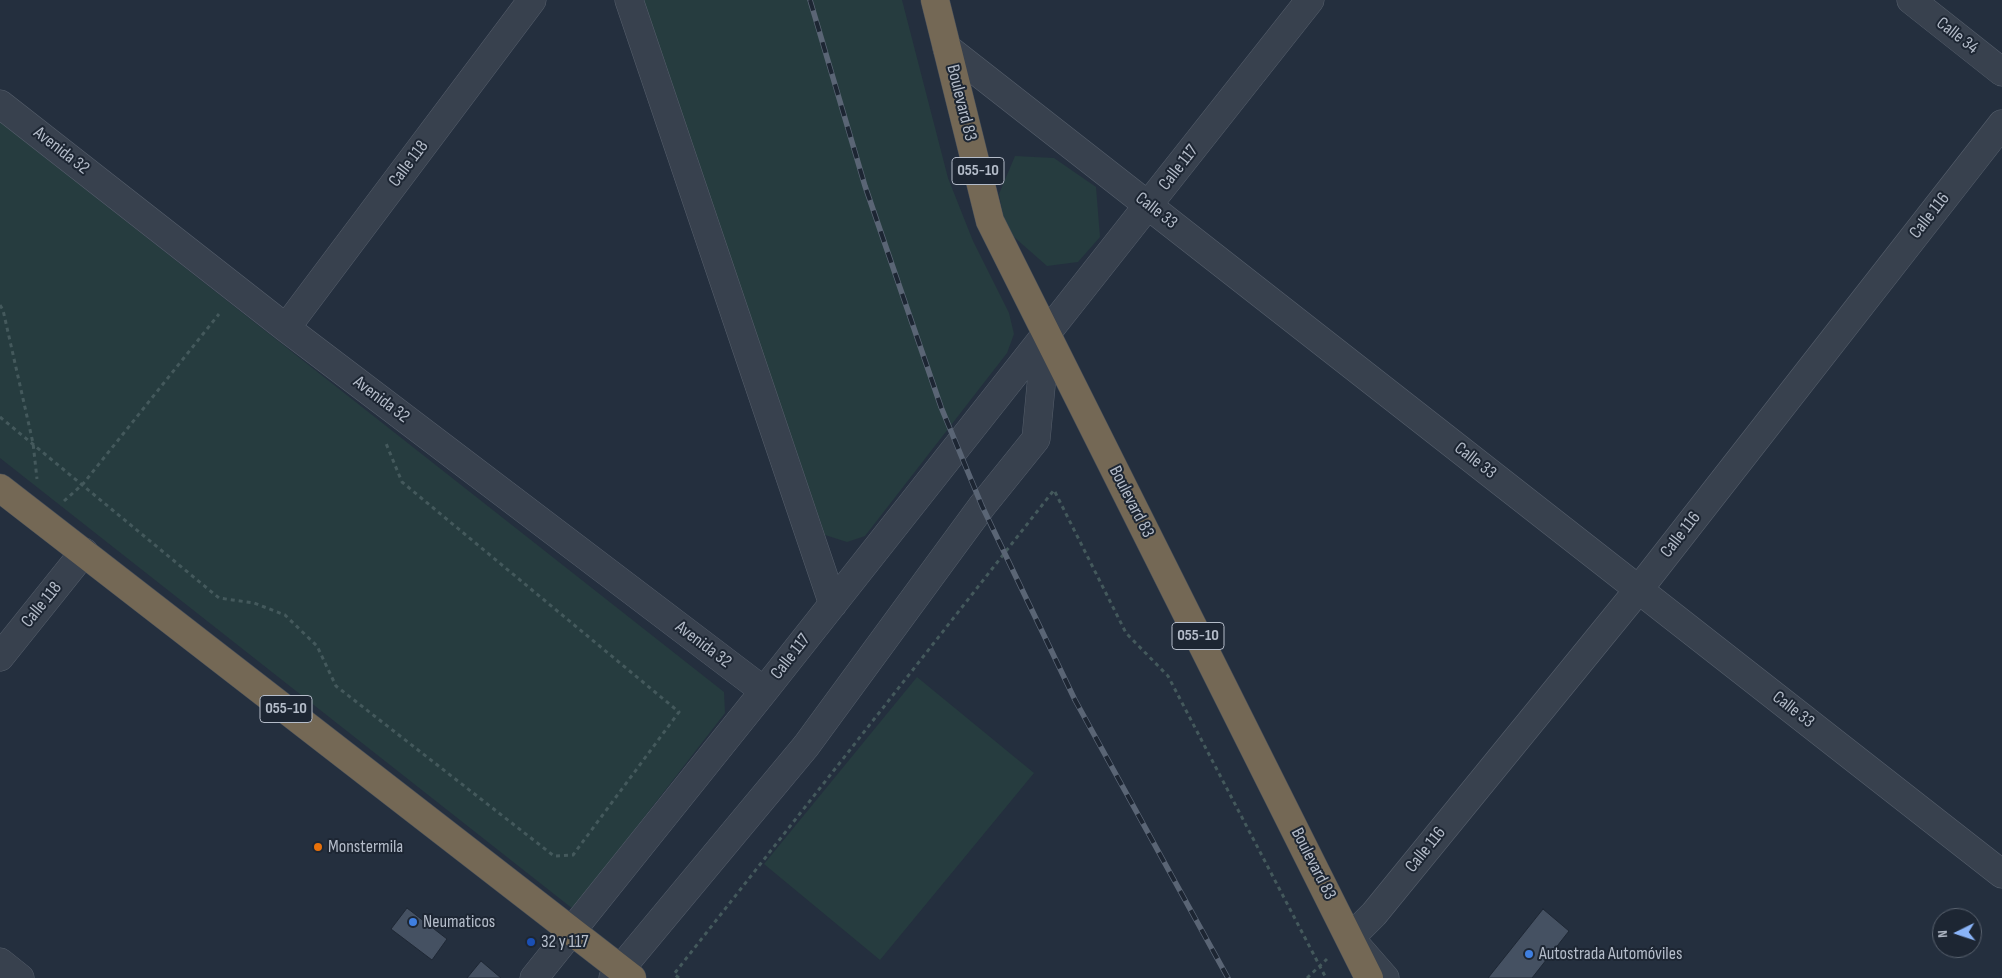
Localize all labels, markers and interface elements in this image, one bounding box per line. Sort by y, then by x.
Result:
street label: Calle 34 [1932,13,1982,59]
street label: Boulevard 83 [941,63,981,143]
street label: Avenida 32 [29,123,93,179]
street label: Calle 118 [385,136,433,192]
street label: Calle 117 [1155,141,1203,195]
road number: 055-10 [952,158,1004,185]
street label: Calle 33 [1131,188,1181,234]
street label: Calle 116 [1905,189,1955,243]
street label: Avenida 32 [349,372,413,428]
street label: Calle 33 [1450,438,1500,484]
street label: Boulevard 83 [1104,462,1158,542]
street label: Calle 116 [1656,508,1706,562]
street label: Calle 118 [17,578,67,632]
street label: Avenida 32 [671,617,735,673]
road number: 055-10 [1172,622,1224,650]
street label: Calle 117 [767,630,815,684]
street label: Calle 33 [1768,687,1818,733]
road number: 055-10 [260,696,312,722]
street label: Calle 116 [1401,823,1451,877]
street label: Boulevard 83 [1286,824,1340,904]
place label: Monstermila [328,836,403,858]
marker: Monstermila [312,841,324,853]
north arrow [1932,908,1982,958]
place label: Neumaticos [423,911,495,933]
marker: Neumaticos [407,916,419,928]
text: N [1934,930,1951,938]
place label: 32 y 117 [541,931,588,953]
marker: 32 y 117 [525,936,537,948]
place label: Autostrada Automóviles [1539,943,1682,965]
marker: Autostrada Automóviles [1523,948,1535,960]

